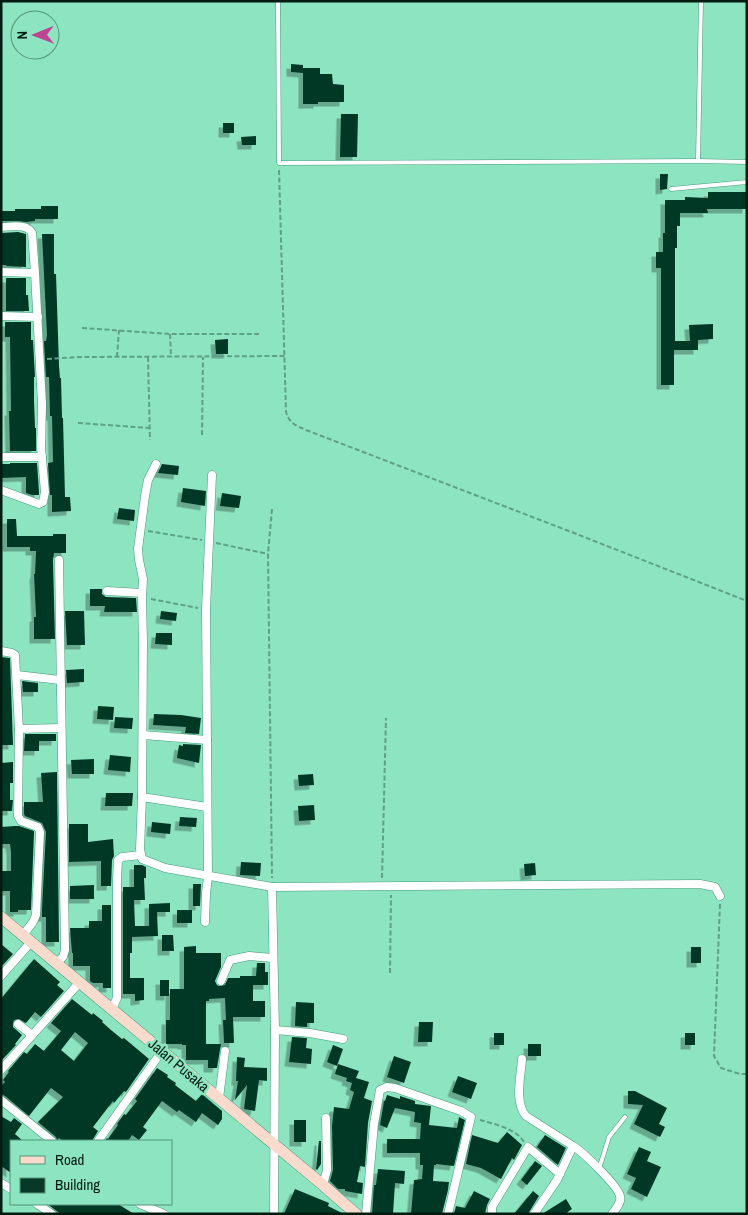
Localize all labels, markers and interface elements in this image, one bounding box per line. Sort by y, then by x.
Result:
north arrow [10,10,60,60]
text: N [13,31,31,40]
street label: Jalan Pusaka [144,1033,214,1097]
legend [10,1140,172,1205]
text: Road [55,1149,84,1170]
text: Building [55,1174,100,1195]

